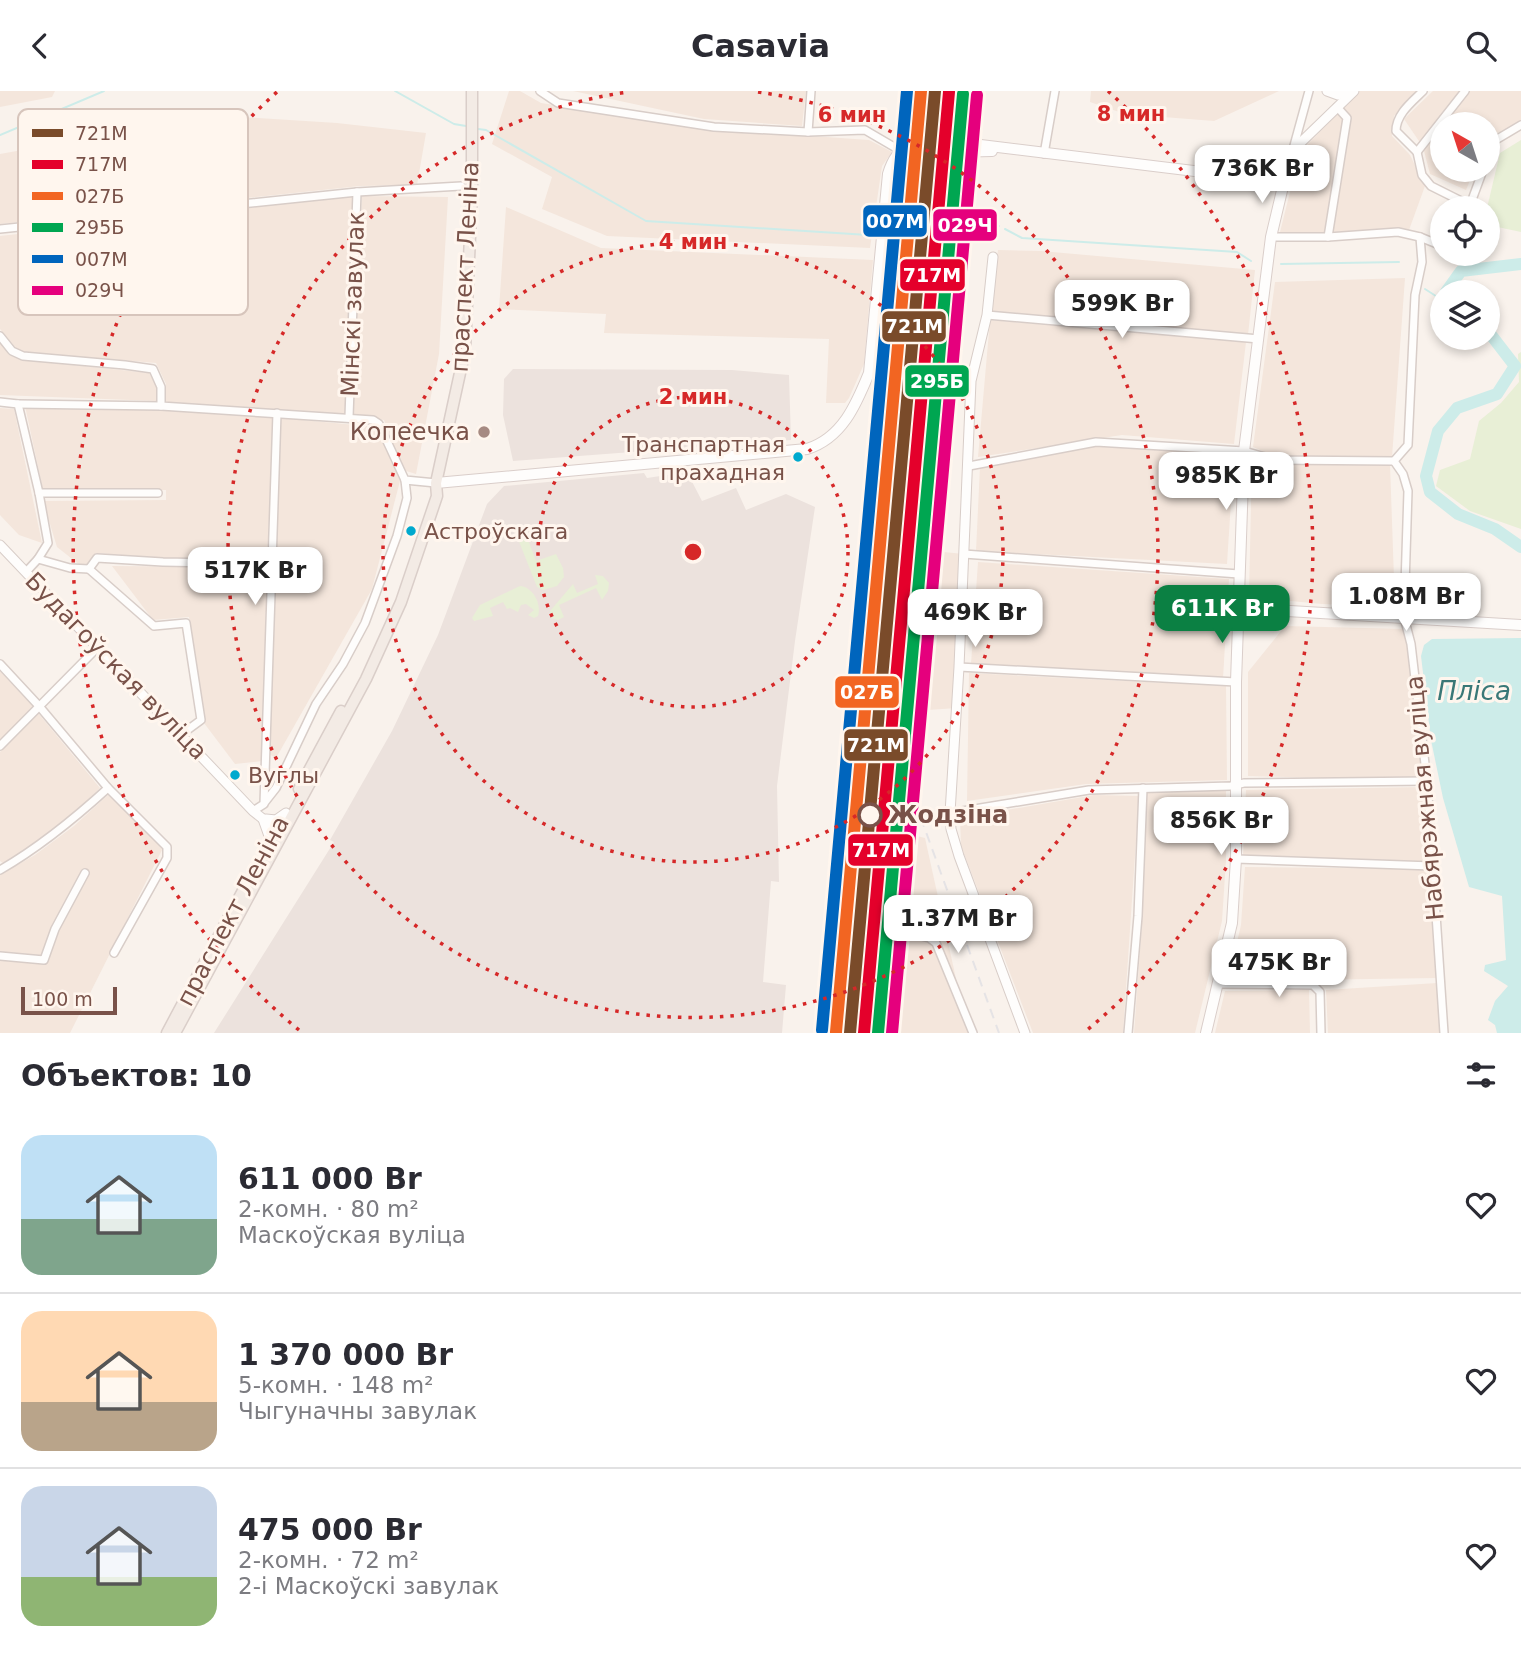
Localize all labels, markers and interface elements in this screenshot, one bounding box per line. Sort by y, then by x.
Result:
icon: back [21,27,59,65]
text: Casavia [691,27,830,65]
icon: search [1462,27,1500,65]
text: 8 мин [1097,102,1165,126]
text: 6 мин [818,103,886,127]
legend [18,109,248,315]
north arrow [1430,112,1500,182]
map controls [1430,112,1500,350]
text: 721М [75,122,128,144]
pin: 736K Br [1197,145,1327,205]
text: 717М [75,153,128,175]
text: 736K Br [1211,155,1313,181]
street label: праспект Леніна [445,161,485,373]
text: 027Б [75,185,124,207]
button: locate [1430,196,1500,266]
line badge: 007М [862,204,928,238]
line badge: 029Ч [932,208,998,242]
text: 007М [866,210,924,232]
street label: Мінскі завулак [336,211,370,397]
text: 029Ч [937,214,993,236]
text: 295Б [75,216,124,238]
text: 4 мин [659,230,727,254]
text: 007М [75,248,128,270]
line badge: 717М [899,258,966,292]
text: 717М [903,264,961,286]
text: 029Ч [75,279,124,301]
button: layers [1430,280,1500,350]
pin: 599K Br [1057,281,1187,340]
text: 599K Br [1071,290,1173,316]
line badge: 721М [881,310,947,343]
text: 721М [885,315,943,337]
line badge: 295Б [904,364,970,398]
text: 295Б [910,370,964,392]
text: 2 мин [659,385,727,409]
place label: Копеечка [350,418,470,446]
marker: Копеечка [476,424,492,440]
place label: Транспартная прахадная [621,432,785,485]
marker: Транспартная прахадная [791,450,805,464]
pin: 985K Br [1161,453,1291,512]
text: 985K Br [1175,462,1277,488]
place label: Астроўскага [424,519,568,544]
marker: Астроўскага [404,524,418,538]
centre of rings [681,540,705,564]
pin: 517K Br [190,547,320,607]
text: 517K Br [204,557,306,583]
street label: Будагоўская вуліца [19,567,213,765]
pin: 1.08M Br [1334,573,1478,633]
text: 1.08M Br [1348,583,1464,609]
pin: 611K Br [1157,585,1287,645]
pin: 469K Br [910,589,1040,649]
text: 611K Br [1171,595,1273,621]
text: 469K Br [924,599,1026,625]
street label: Набярэжная вуліца [1400,674,1450,922]
line badge: 027Б [834,675,900,709]
water label: Пліса [1437,676,1511,706]
text: 027Б [840,681,894,703]
line badge: 721М [843,728,909,762]
text: 721М [847,734,905,756]
place label: Вуглы [248,763,319,788]
marker: Вуглы [228,768,242,782]
pin: 856K Br [1156,797,1286,857]
place label: Жодзіна [888,801,1008,829]
marker: Жодзіна [858,803,882,827]
text: 856K Br [1170,807,1272,833]
street label: праспект Леніна [171,811,295,1011]
line badge: 717М [847,833,914,867]
text: 717М [852,839,910,861]
pin: 1.37M Br [886,895,1030,955]
text: 1.37M Br [900,905,1016,931]
pin: 475K Br [1214,939,1344,999]
text: 475K Br [1228,949,1330,975]
scale bar [21,984,117,1016]
text: 100 m [32,988,93,1010]
icon: filters [1462,1056,1500,1094]
text: Объектов: 10 [21,1058,252,1093]
text: 611 000 Br [238,1161,422,1196]
icon: home [77,1163,161,1247]
icon: heart [1462,1186,1500,1224]
text: 2-комн. · 80 m² [238,1196,419,1222]
text: Маскоўская вуліца [238,1222,466,1248]
text: 1 370 000 Br [238,1337,453,1372]
icon: home [77,1339,161,1423]
icon: heart [1462,1362,1500,1400]
text: 5-комн. · 148 m² [238,1372,433,1398]
text: Чыгуначны завулак [238,1398,477,1424]
text: 475 000 Br [238,1512,422,1547]
icon: home [77,1514,161,1598]
icon: heart [1462,1537,1500,1575]
text: 2-комн. · 72 m² [238,1547,419,1573]
text: 2-і Маскоўскі завулак [238,1573,499,1599]

